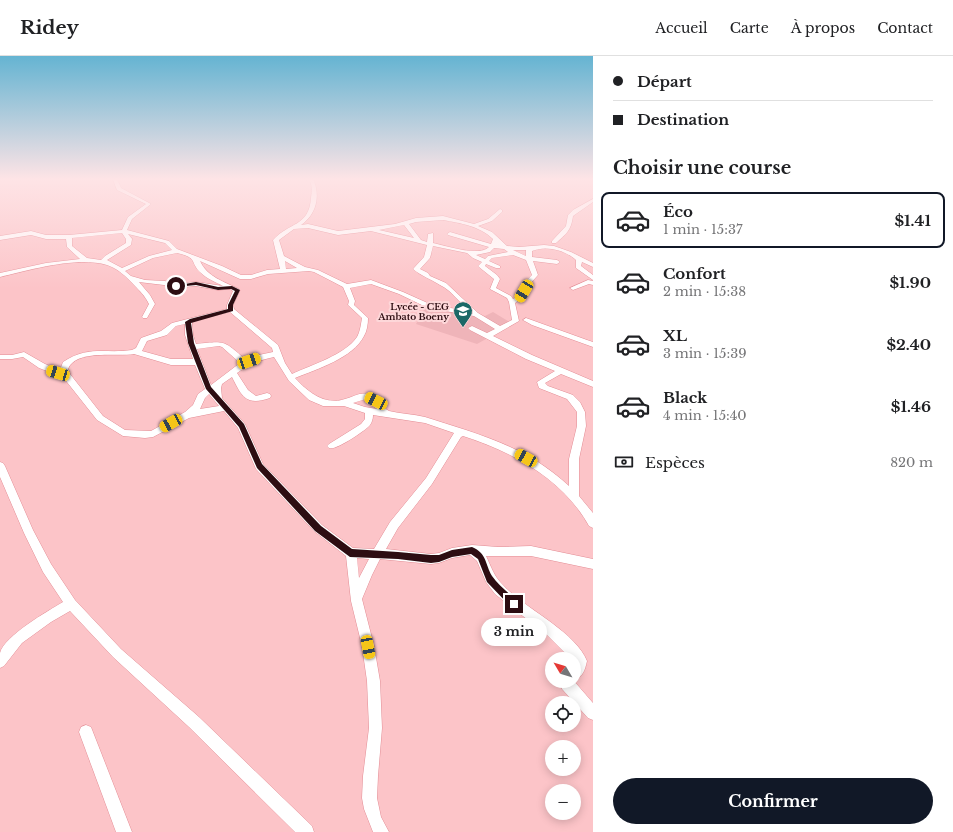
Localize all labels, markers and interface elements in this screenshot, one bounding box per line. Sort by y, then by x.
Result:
text: Ridey [20,16,79,39]
text: Accueil [655,19,708,37]
text: Carte [730,19,769,37]
text: À propos [791,19,855,37]
text: Contact [877,19,933,37]
text: Départ [637,72,692,91]
text: Destination [637,110,729,129]
text: Choisir une course [613,157,791,179]
icon: car [615,202,651,238]
text: Éco [663,202,693,221]
text: $1.41 [894,211,931,230]
text: 1 min · 15:37 [663,221,742,238]
icon: car [615,264,651,300]
text: Confort [663,264,726,283]
text: $1.90 [889,273,931,292]
route start [167,277,185,295]
car [513,278,535,304]
text: 2 min · 15:38 [663,283,746,300]
school or university icon: Lycée - CEG Ambato Boeny [452,300,474,328]
place label: Lycée - CEG Ambato Boeny [377,301,449,322]
icon: car [615,326,651,362]
text: XL [663,326,687,345]
text: $2.40 [886,335,931,354]
text: 3 min · 15:39 [663,345,747,362]
car [236,351,262,371]
car [45,364,71,382]
icon: car [615,388,651,424]
text: Black [663,388,707,407]
car [363,390,389,412]
text: $1.46 [891,397,931,416]
text: 4 min · 15:40 [663,407,747,424]
car [158,412,184,434]
car [513,447,539,469]
icon: cash [613,451,635,473]
text: Espèces [645,453,705,472]
text: 820 m [890,454,933,471]
route end [505,595,523,613]
callout: 3 min [481,618,547,646]
text: 3 min [494,623,534,640]
car [360,634,376,660]
north arrow [545,652,581,688]
map controls [545,652,581,820]
button: locate [545,696,581,732]
button: + [545,740,581,776]
button: Confirmer [613,778,933,824]
button: − [545,784,581,820]

